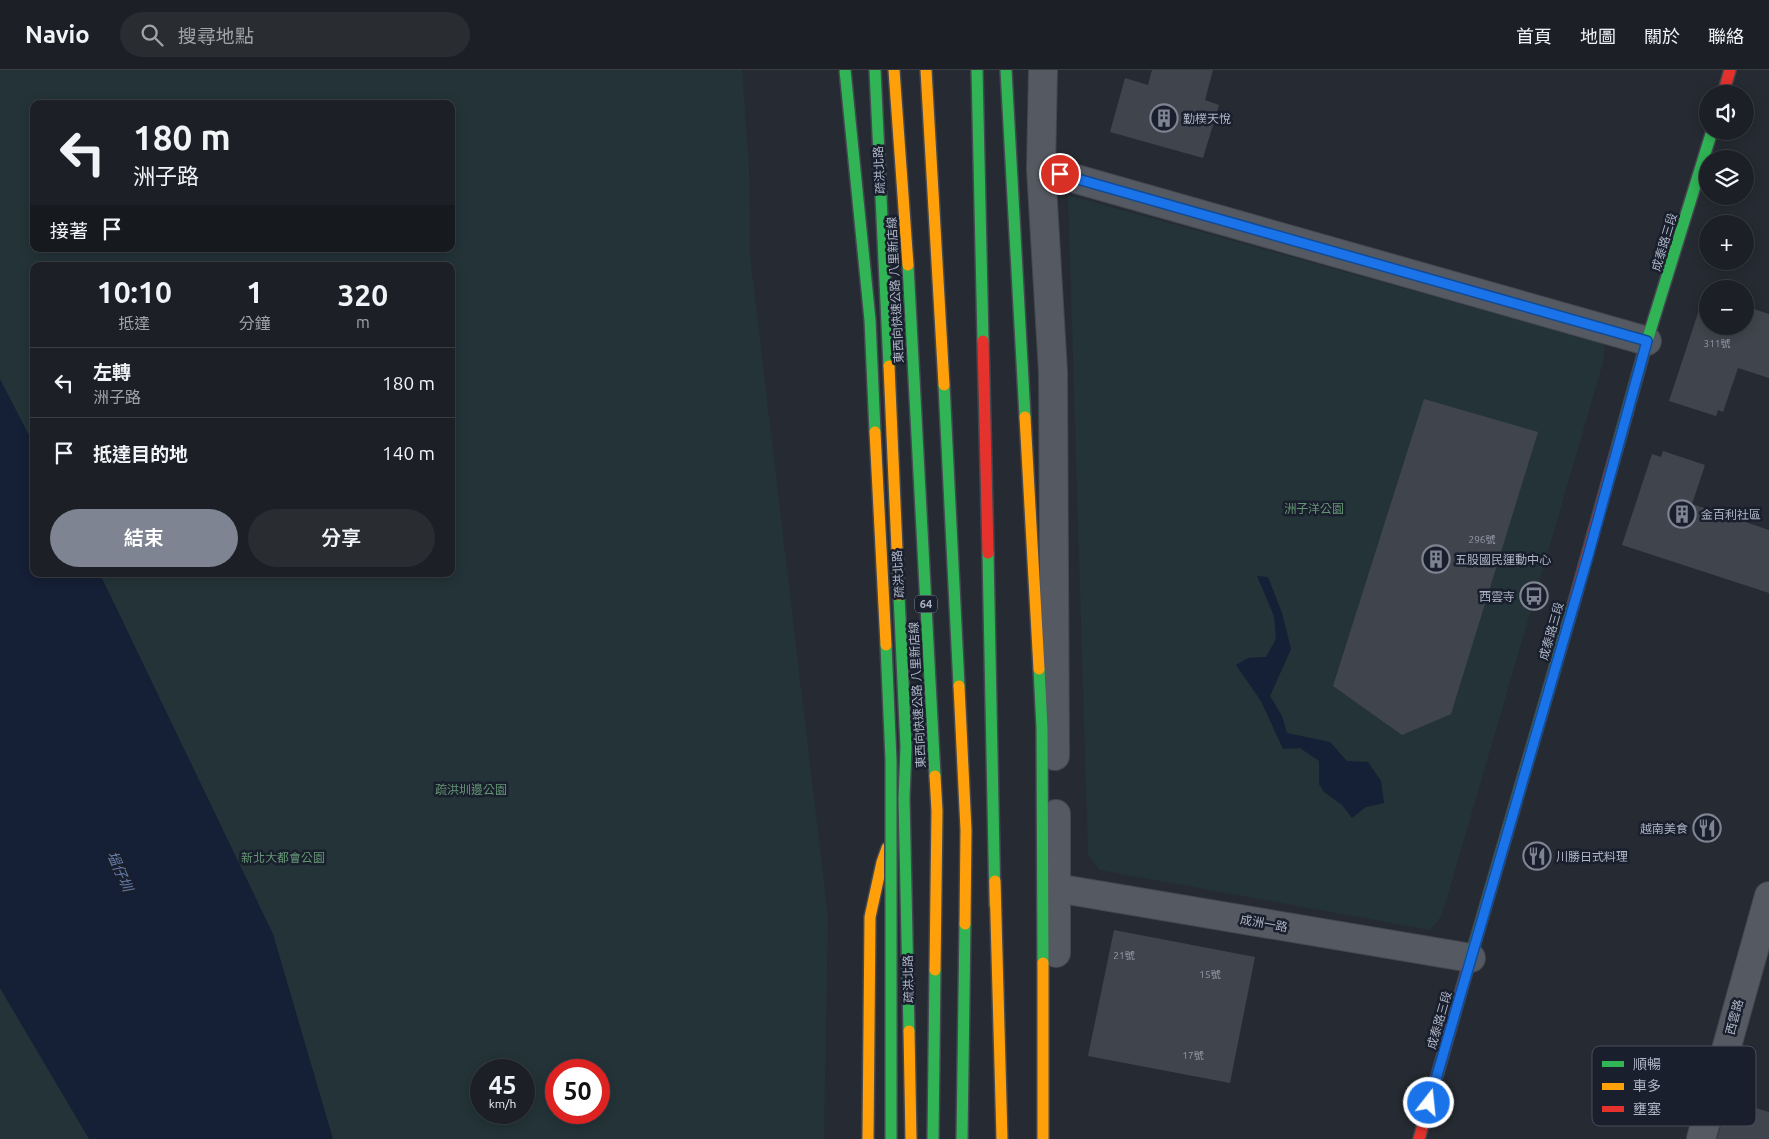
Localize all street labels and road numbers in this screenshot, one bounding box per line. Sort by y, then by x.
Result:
street label: 疏洪北路 [871,146,887,194]
street label: 成泰路三段 [1649,211,1679,273]
street label: 東西向快速公路 八里新店線 [885,216,905,364]
street label: 疏洪北路 [890,550,906,598]
road number: 64 [915,596,937,612]
street label: 成泰路三段 [1536,600,1566,662]
street label: 東西向快速公路 八里新店線 [907,621,927,769]
street label: 成洲一路 [1239,912,1289,934]
street label: 疏洪北路 [901,955,915,1003]
street label: 成泰路三段 [1424,989,1454,1051]
street label: 西雲路 [1723,998,1745,1036]

